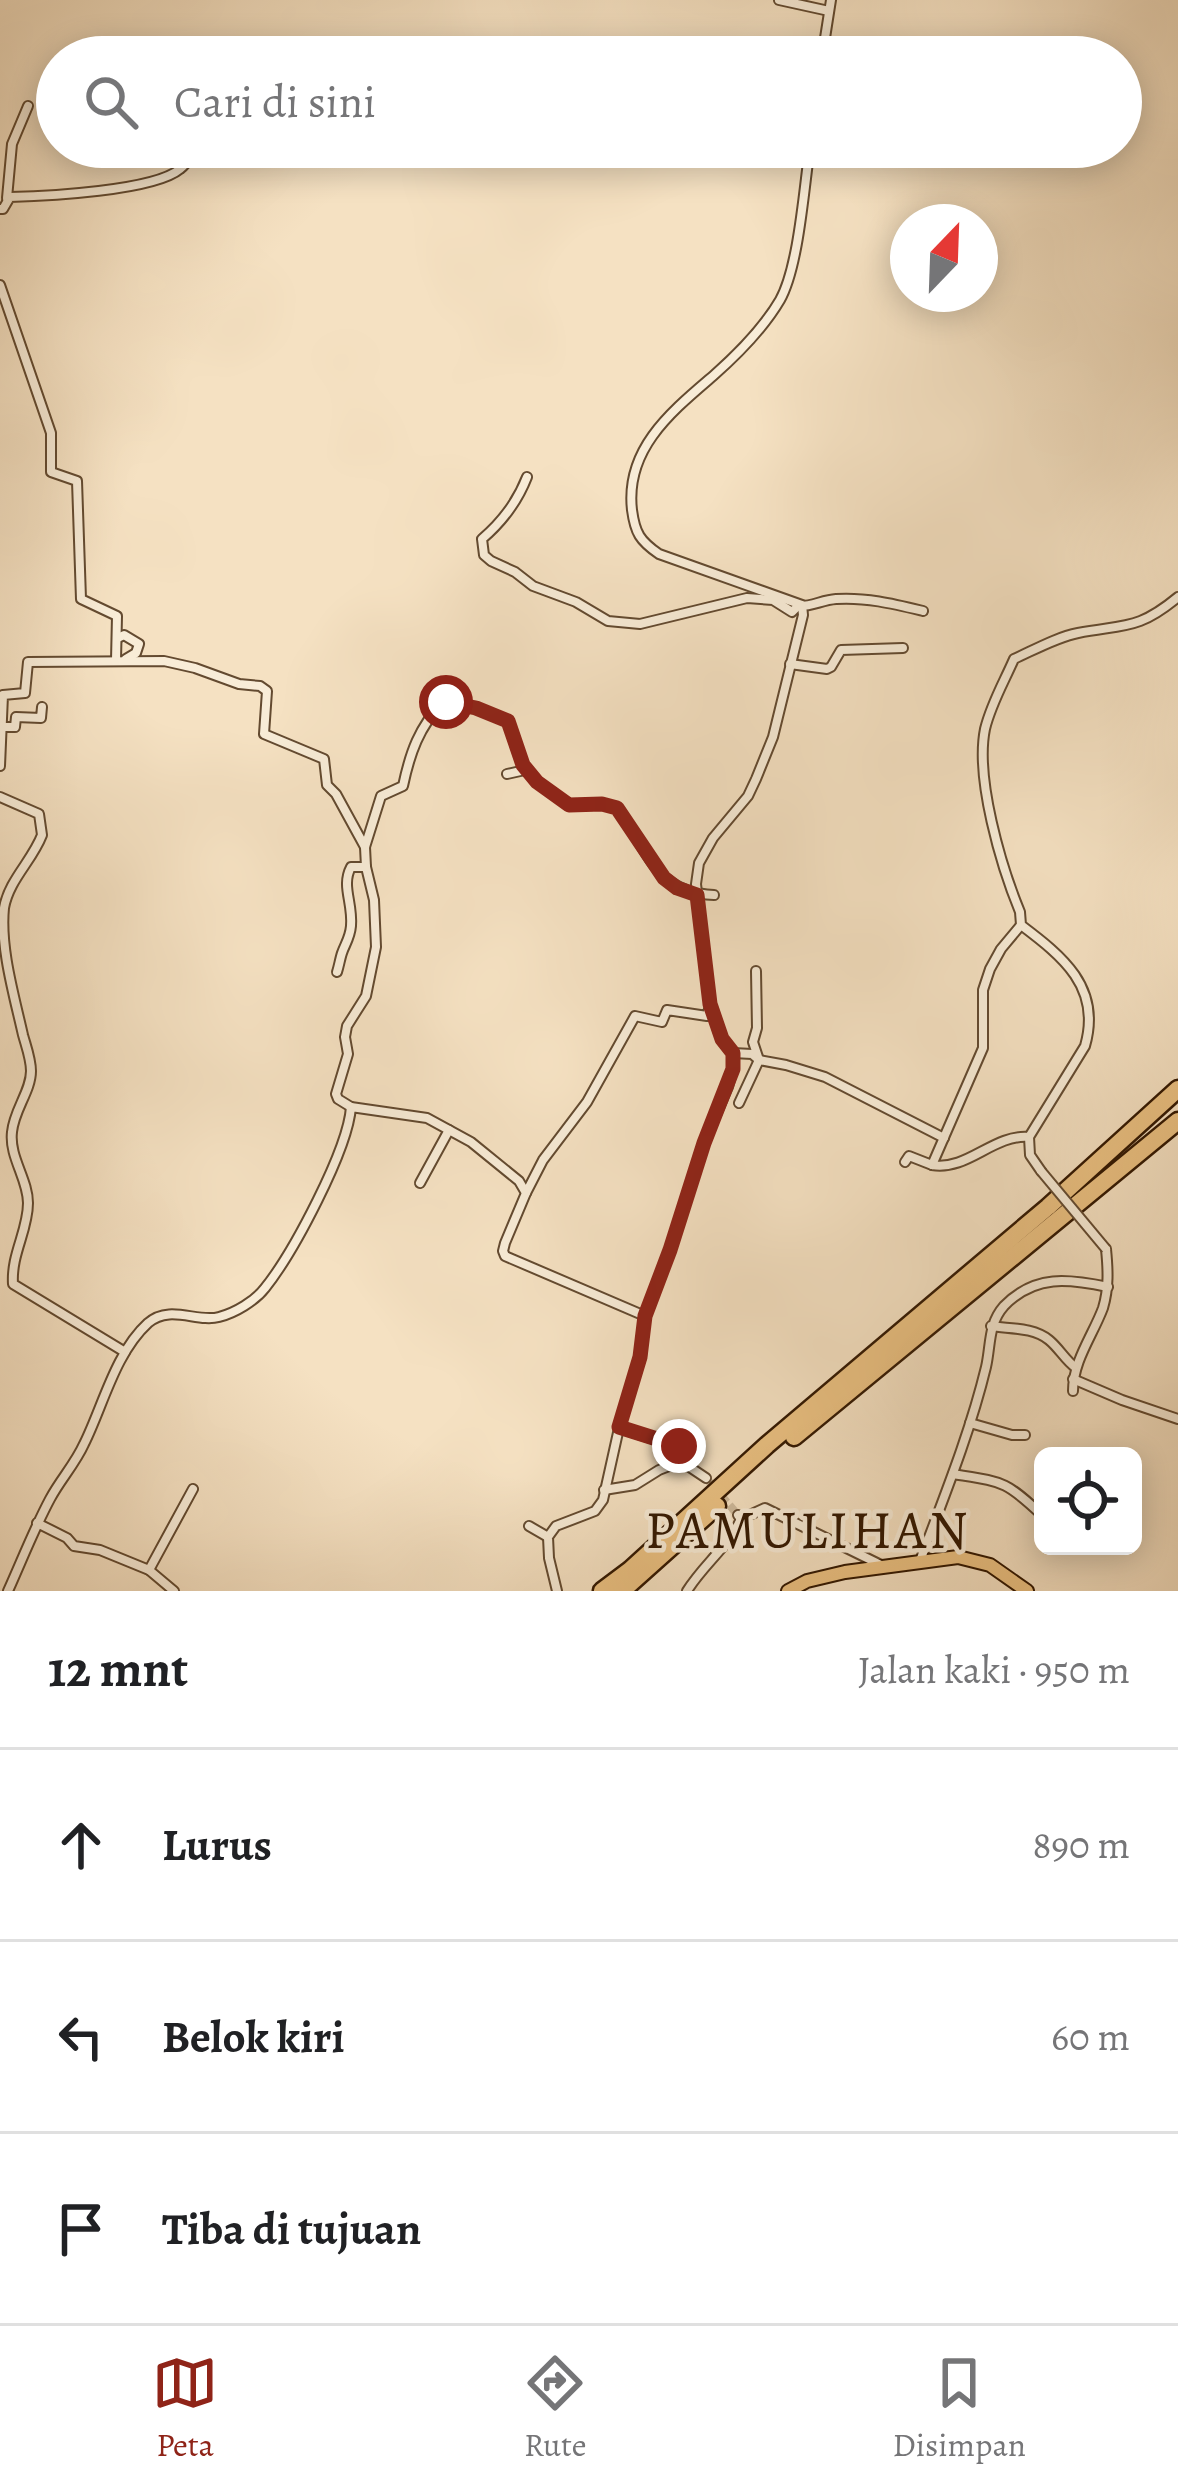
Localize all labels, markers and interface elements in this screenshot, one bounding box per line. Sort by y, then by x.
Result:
search box [36,36,1142,168]
icon: search [78,69,144,135]
text: Cari di sini [174,71,376,133]
north arrow [890,204,998,312]
route start [419,675,473,729]
route end [652,1419,706,1473]
map controls [1034,1447,1142,1555]
button: locate [1034,1447,1142,1555]
district label: PAMULIHAN [645,1493,971,1567]
text: 12 mnt [48,1634,188,1704]
text: Jalan kaki · 950 m [858,1643,1130,1696]
icon: ahead [48,1812,114,1878]
text: Lurus [162,1814,272,1876]
text: 890 m [1032,1818,1130,1871]
icon: left [48,2004,114,2070]
text: Belok kiri [162,2006,345,2068]
text: 60 m [1051,2010,1130,2063]
icon: arrive [48,2196,114,2262]
text: Tiba di tujuan [162,2198,421,2260]
tab: Peta [152,2350,218,2467]
tab: Rute [522,2350,588,2467]
tab: Disimpan [892,2350,1026,2467]

